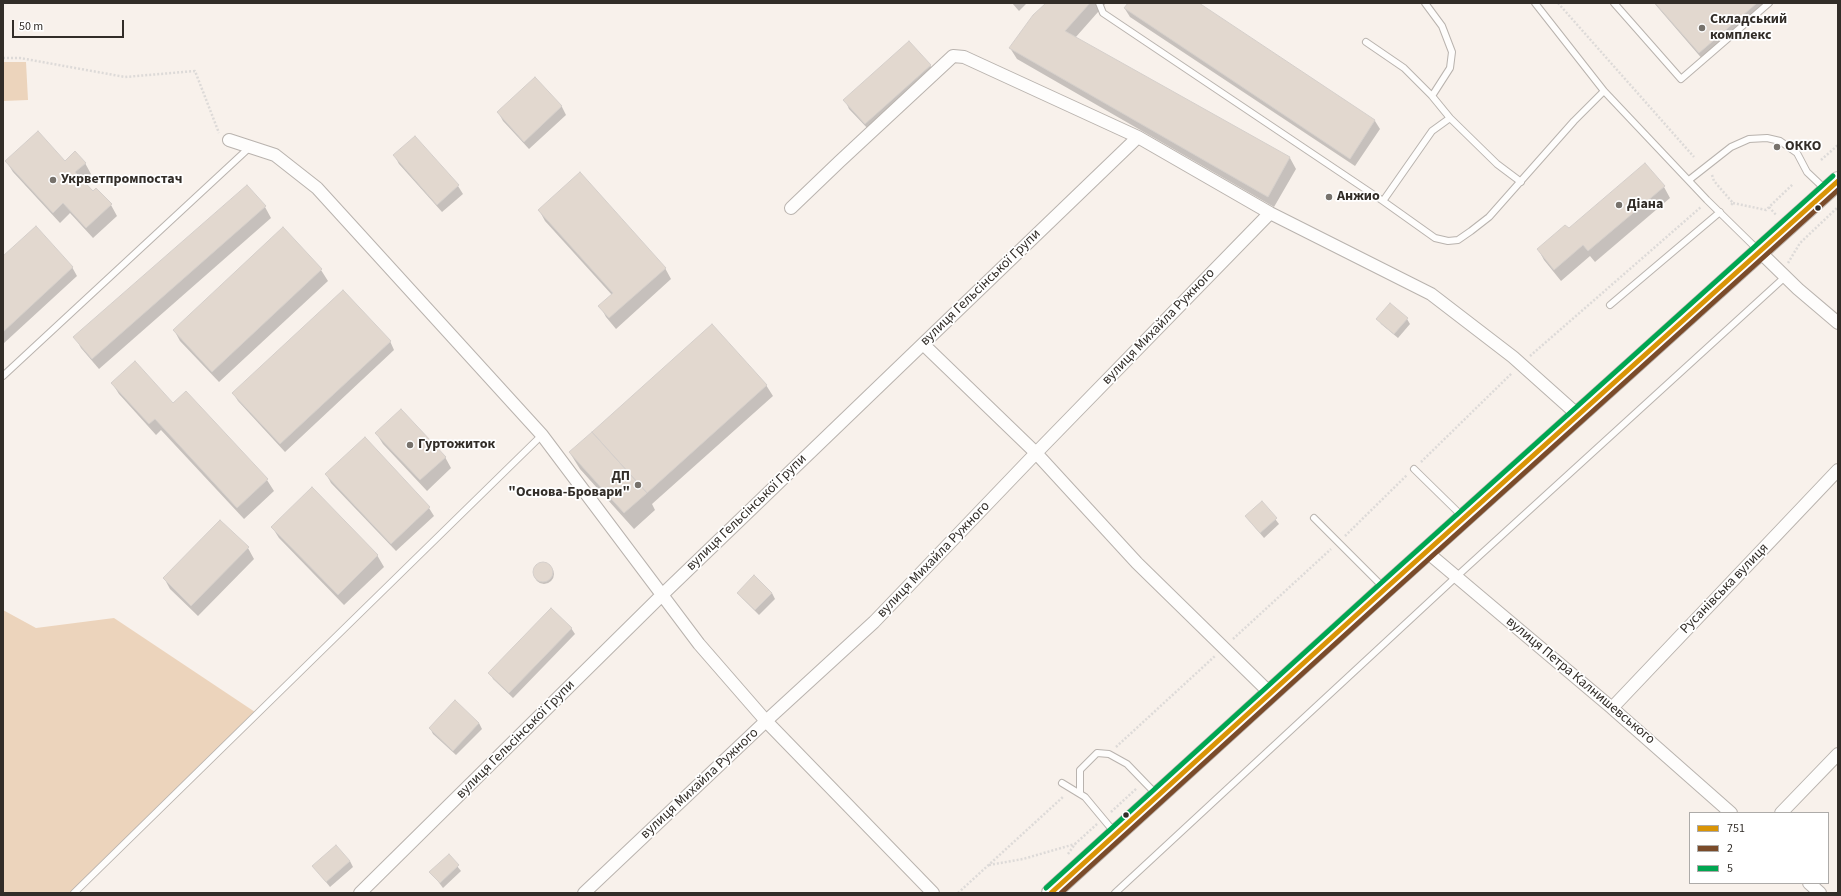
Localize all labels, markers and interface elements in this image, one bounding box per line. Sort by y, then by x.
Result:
scale bar [14,12,126,38]
place label: Складський комплекс [1710,12,1787,44]
text: 50 m [19,18,43,35]
marker: Складський комплекс [1697,23,1707,33]
place label: ОККО [1785,139,1821,155]
marker: ОККО [1772,142,1782,152]
place label: Укрветпромпостач [61,172,182,188]
marker: Укрветпромпостач [48,175,58,185]
place label: Анжио [1337,189,1380,205]
marker: Анжио [1324,192,1334,202]
place label: Діана [1627,197,1663,213]
marker: Діана [1614,200,1624,210]
unlabelled marker [1813,203,1823,213]
street label: вулиця Гельсінської Групи [917,226,1045,350]
street label: вулиця Михайла Ружного [1099,265,1219,389]
place label: Гуртожиток [418,437,495,453]
marker: Гуртожиток [405,440,415,450]
street label: вулиця Гельсінської Групи [683,451,811,575]
place label: ДП "Основа-Бровари" [508,469,630,502]
marker: ДП "Основа-Бровари" [633,480,643,490]
street label: вулиця Михайла Ружного [874,498,994,622]
street label: Русанівська вулиця [1677,540,1773,638]
street label: вулиця Петра Калнишевського [1502,614,1658,748]
street label: вулиця Гельсінської Групи [453,677,579,803]
street label: вулиця Михайла Ружного [637,725,763,843]
unlabelled marker [1121,810,1131,820]
legend [1689,812,1829,884]
text: 751 [1727,820,1745,837]
text: 2 [1727,840,1733,857]
text: 5 [1727,860,1733,877]

